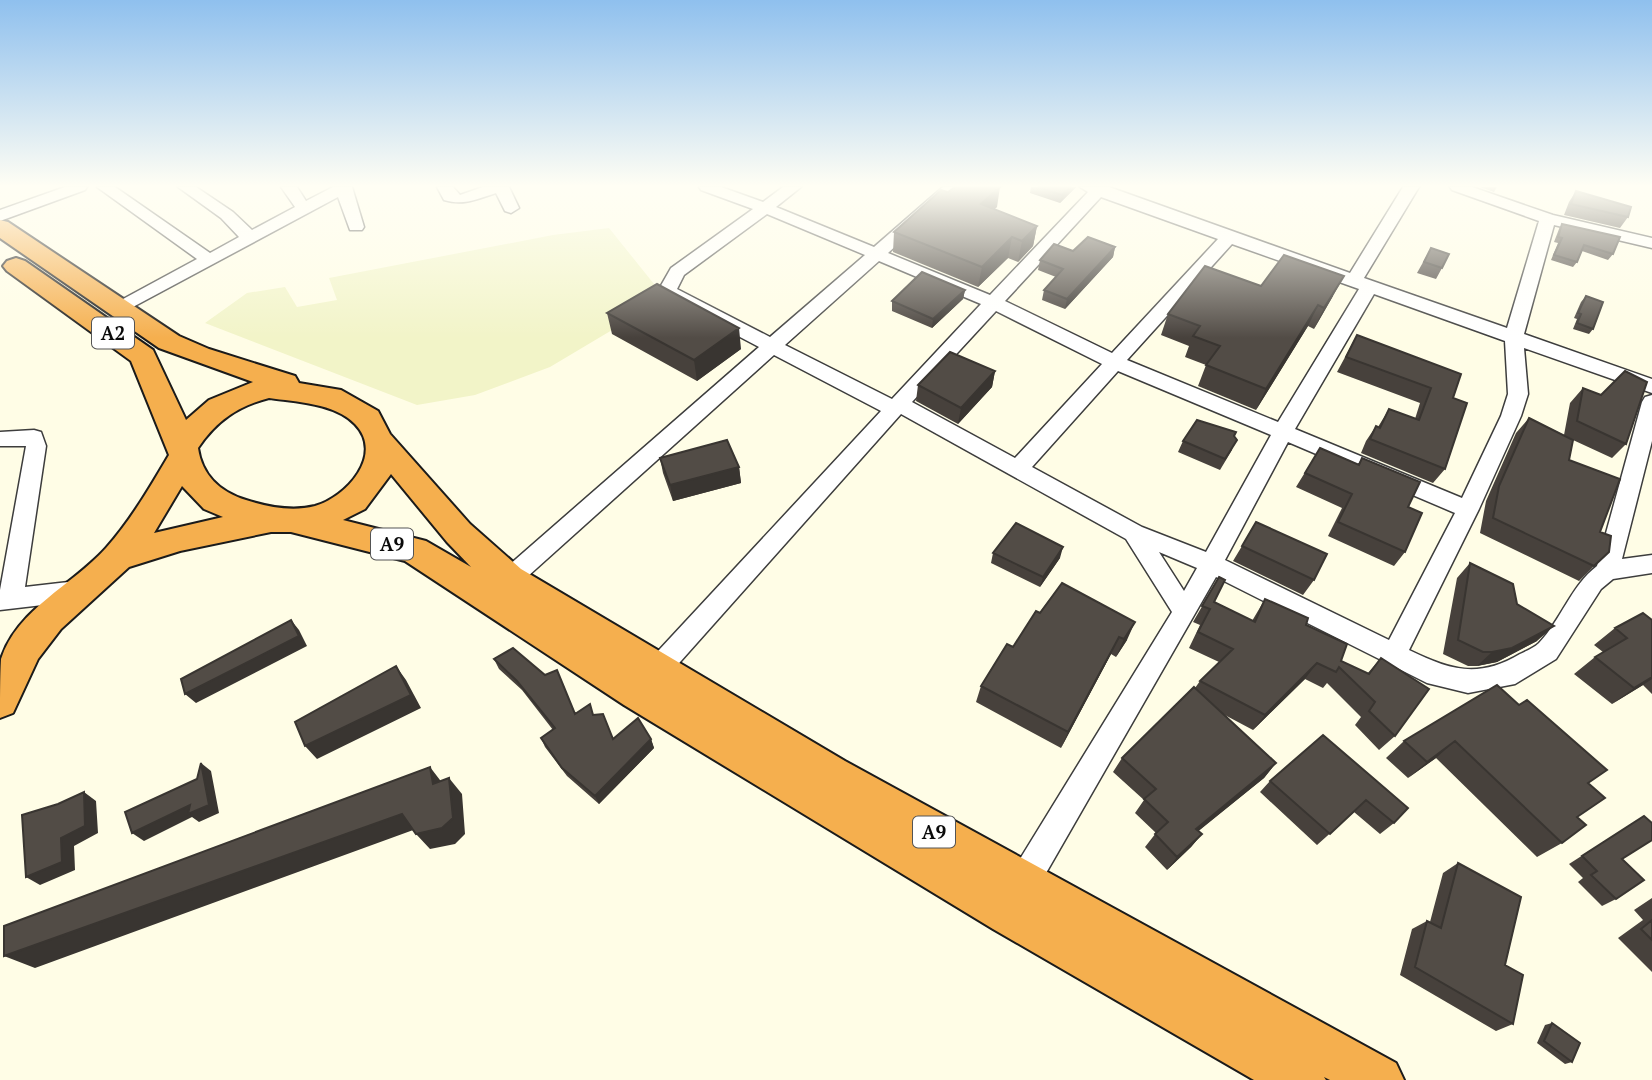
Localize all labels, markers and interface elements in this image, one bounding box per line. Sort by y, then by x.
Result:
road number: A2 [92,318,134,348]
road number: A9 [371,528,413,559]
road number: A9 [913,817,955,848]

